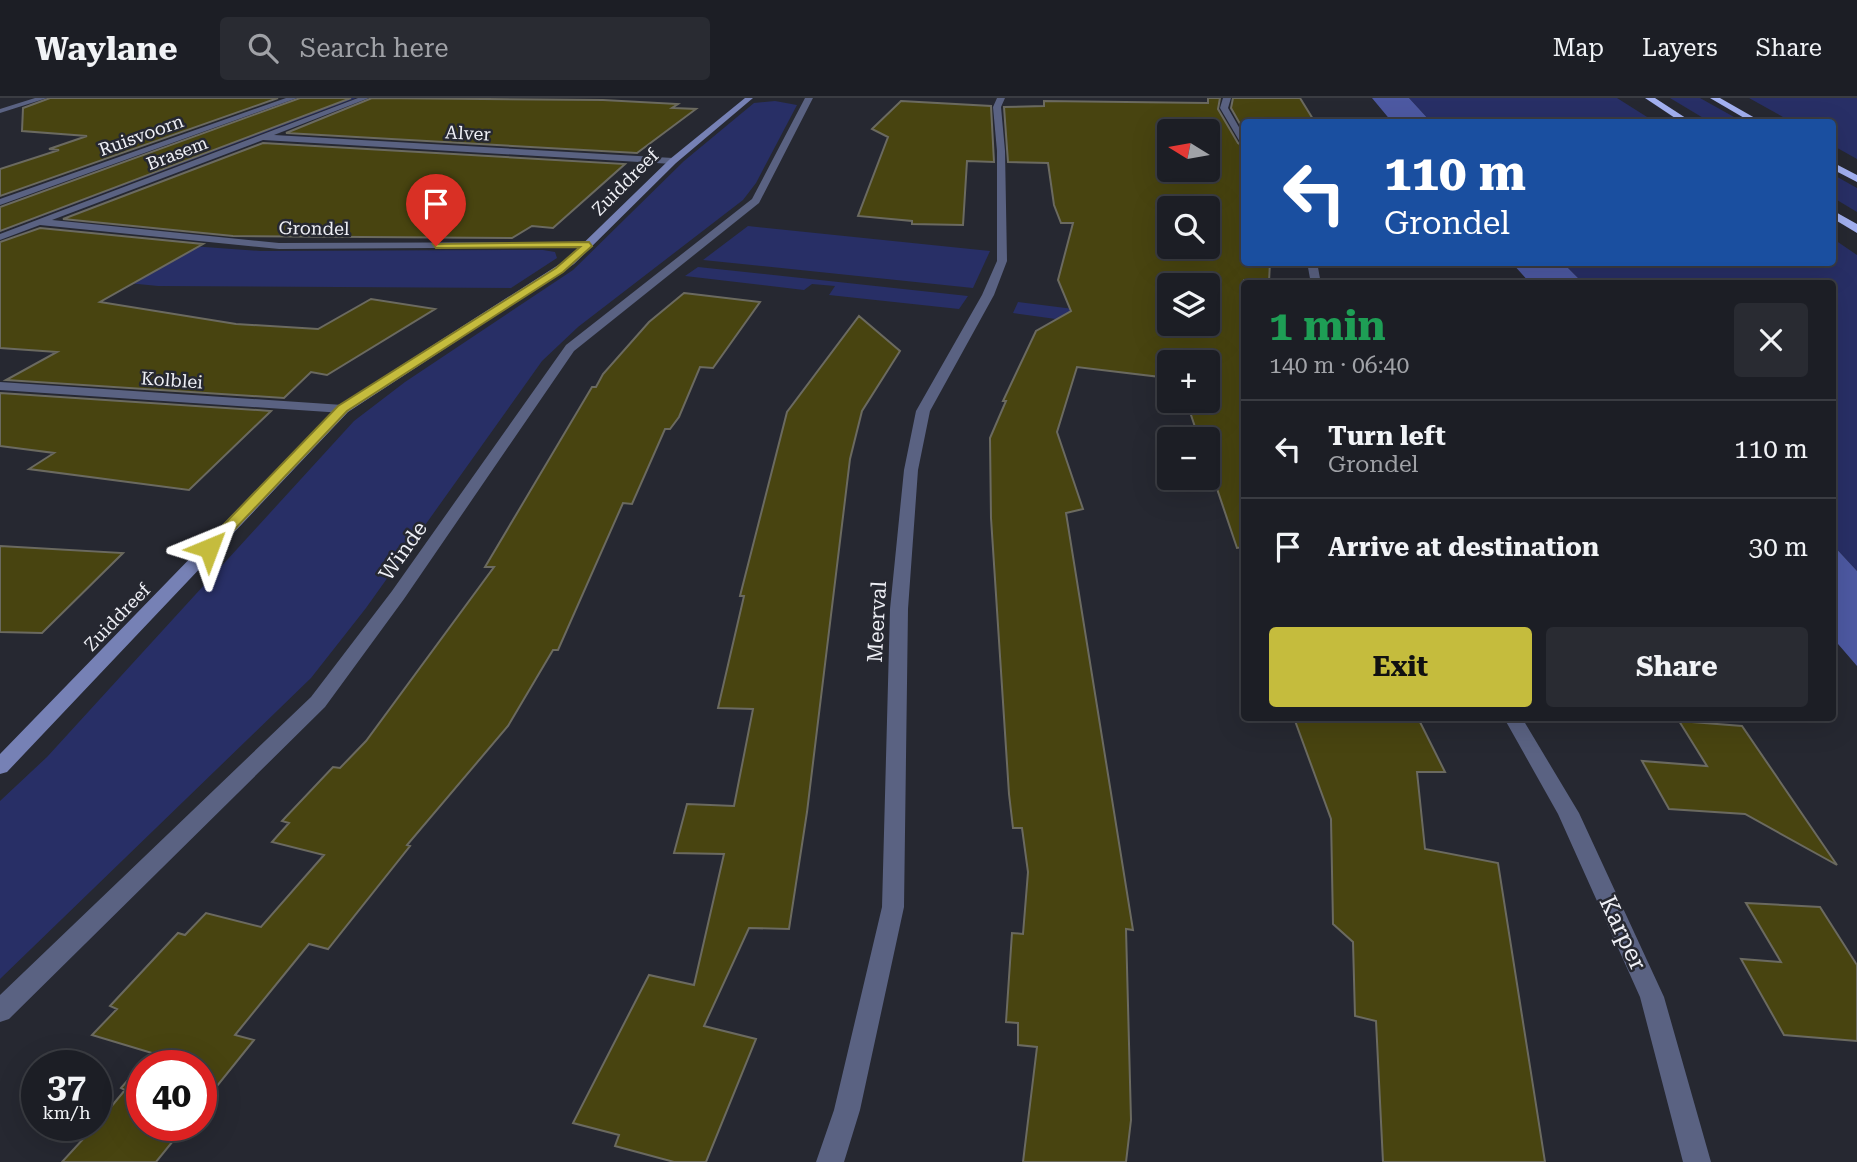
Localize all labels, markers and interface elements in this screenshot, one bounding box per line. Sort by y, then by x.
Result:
search box [220,17,710,80]
text: Waylane [35,29,178,68]
icon: search [244,29,282,67]
text: Search here [300,33,449,63]
text: Map [1553,34,1604,62]
text: Layers [1642,34,1718,62]
text: Share [1756,34,1822,62]
street label: Ruisvoorn [96,110,187,160]
north arrow [1157,119,1220,182]
map controls [1157,119,1220,490]
street label: Alver [445,121,491,145]
street label: Brasem [143,132,211,174]
street label: Zuiddreef [587,144,663,220]
text: 110 m [1384,145,1526,202]
icon: left [1269,147,1360,238]
pin [406,174,466,246]
icon: arrive [417,185,455,223]
button: search [1157,196,1220,259]
text: Grondel [1384,204,1510,242]
street label: Grondel [278,217,350,239]
button: layers [1157,273,1220,336]
text: 1 min [1269,301,1386,350]
button: close [1734,303,1808,377]
button: + [1157,350,1220,413]
text: 140 m · 06:40 [1269,352,1409,379]
street label: Kolblei [140,367,204,393]
text: Turn left [1328,421,1446,451]
button: − [1157,427,1220,490]
icon: left [1269,430,1307,468]
text: 110 m [1734,434,1808,464]
text: Grondel [1328,451,1418,478]
position arrow [172,511,246,585]
street label: Winde [374,517,432,585]
icon: arrive [1269,528,1307,566]
text: Arrive at destination [1328,532,1599,562]
text: 30 m [1749,532,1808,562]
street label: Zuiddreef [80,578,155,655]
street label: Meerval [863,580,891,663]
button: Exit [1269,627,1532,707]
button: Share [1546,627,1808,707]
street label: Karper [1594,891,1652,975]
speed limit sign: 40 [126,1050,217,1141]
text: 37 [47,1066,86,1107]
text: km/h [42,1102,91,1123]

